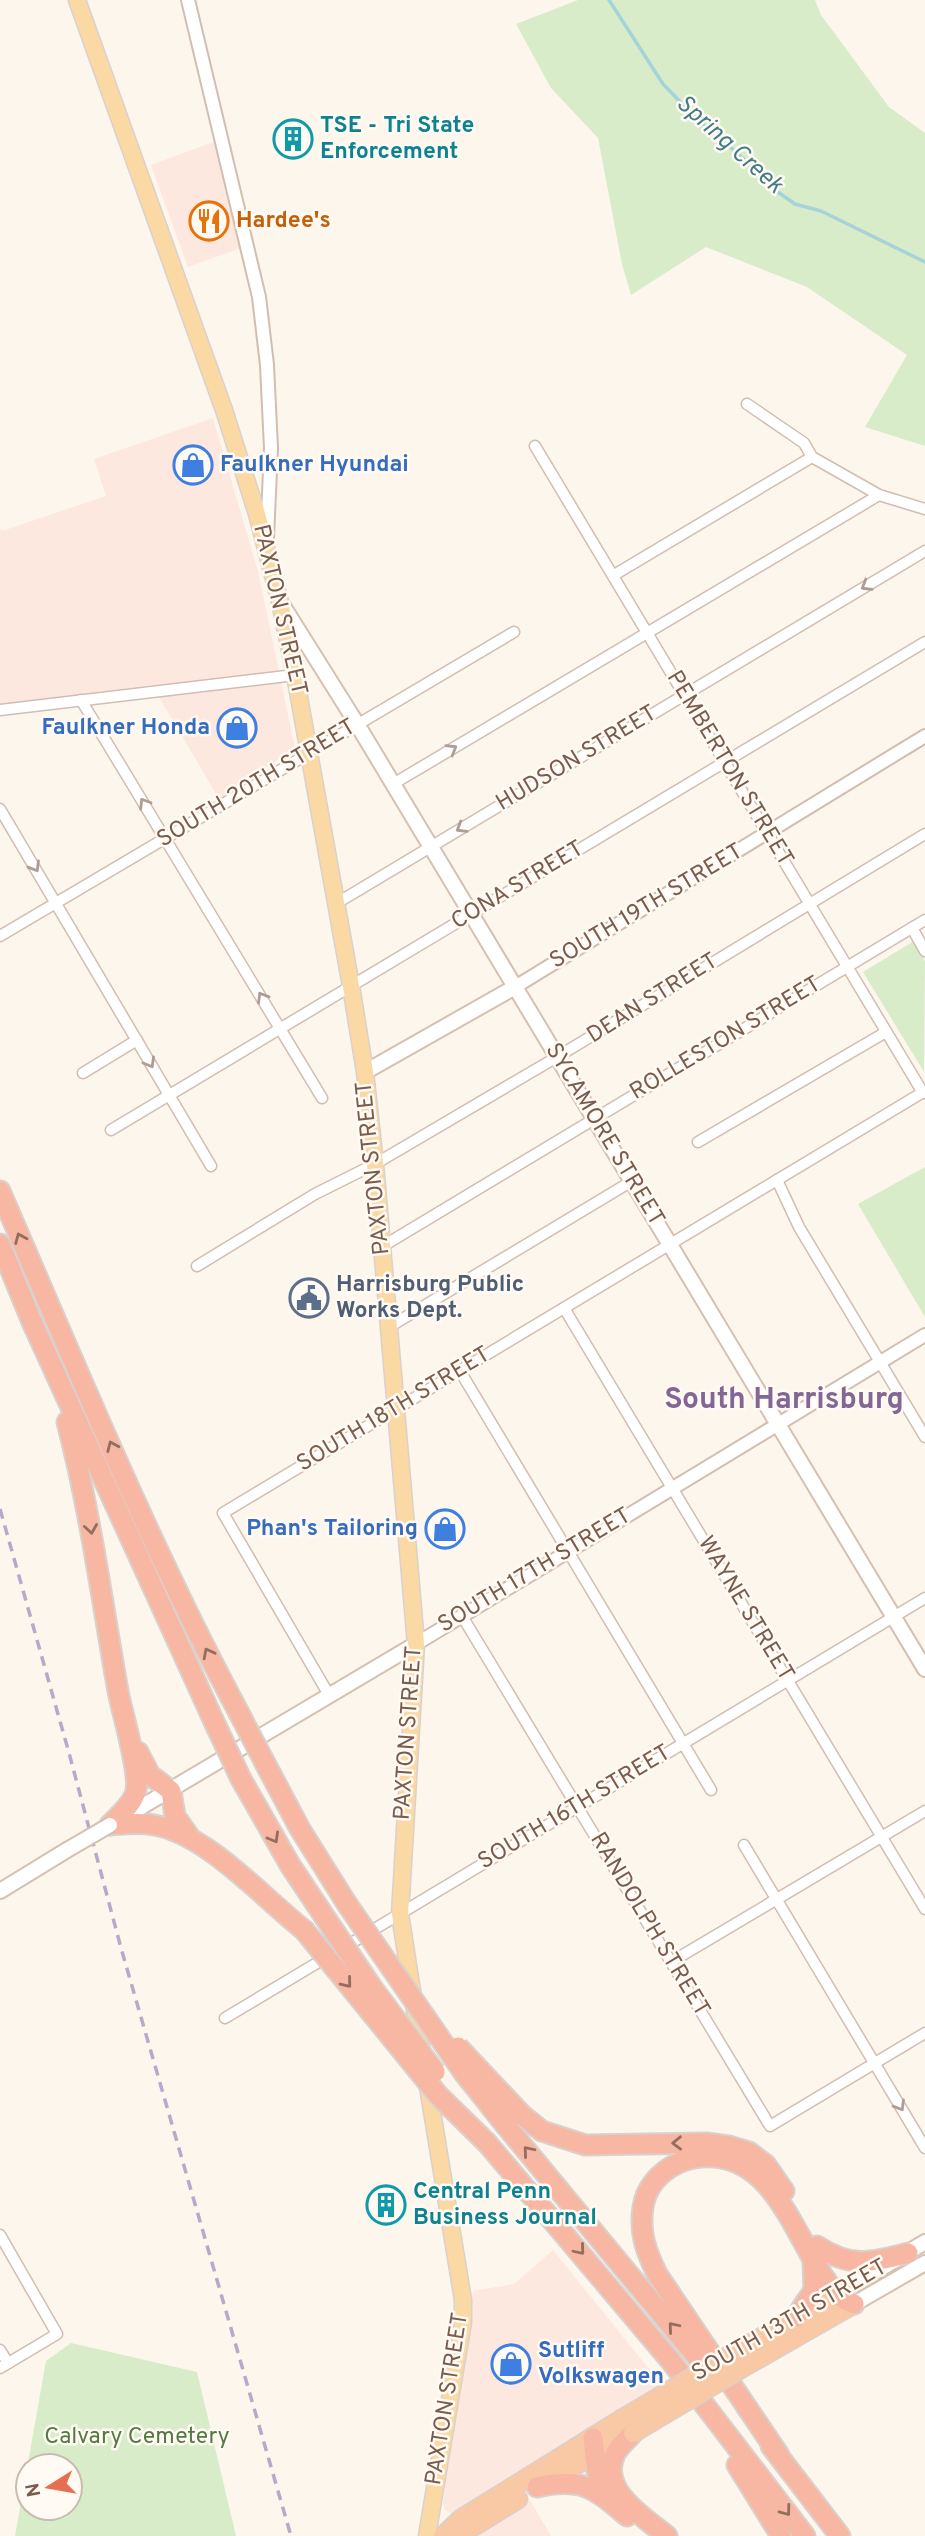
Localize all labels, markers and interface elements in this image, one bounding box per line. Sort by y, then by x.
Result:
water label: Spring Creek [669,89,789,201]
place label: TSE - Tri State Enforcement [320,112,474,167]
building icon: TSE - Tri State Enforcement [272,118,314,160]
restaurant icon: Hardee's [188,200,230,242]
place label: Hardee's [236,207,331,236]
shop icon: Faulkner Hyundai [172,444,214,486]
place label: Faulkner Hyundai [220,451,409,480]
street label: PAXTON STREET [245,522,313,698]
one-way arrow [861,578,874,591]
street label: PEMBERTON STREET [659,666,799,872]
street label: HUDSON STREET [491,700,663,818]
shop icon: Faulkner Honda [216,707,258,749]
street label: SOUTH 20TH STREET [152,713,362,855]
place label: Faulkner Honda [42,714,210,743]
one-way arrow [444,744,457,757]
one-way arrow [140,797,153,810]
one-way arrow [455,820,468,833]
street label: CONA STREET [446,835,590,937]
street label: SOUTH 19TH STREET [545,838,749,976]
one-way arrow [27,859,40,872]
street label: DEAN STREET [582,947,724,1051]
street label: ROLLESTON STREET [625,970,827,1108]
one-way arrow [257,992,270,1005]
street label: SYCAMORE STREET [538,1038,670,1232]
one-way arrow [142,1056,155,1069]
street label: PAXTON STREET [350,1080,398,1256]
one-way arrow [15,1233,29,1245]
place label: Harrisburg Public Works Dept. [336,1271,524,1326]
public building icon: Harrisburg Public Works Dept. [288,1277,330,1319]
street label: SOUTH 18TH STREET [292,1341,496,1479]
district label: South Harrisburg [664,1382,904,1419]
one-way arrow [106,1441,120,1454]
street label: SOUTH 17TH STREET [433,1502,637,1640]
shop icon: Phan's Tailoring [424,1508,466,1550]
place label: Phan's Tailoring [246,1515,418,1544]
one-way arrow [83,1523,98,1535]
street label: WAYNE STREET [690,1531,800,1687]
street label: PAXTON STREET [388,1645,430,1821]
one-way arrow [202,1648,216,1660]
street label: SOUTH 16TH STREET [473,1739,677,1877]
street label: RANDOLPH STREET [582,1828,716,2022]
one-way arrow [266,1831,279,1844]
one-way arrow [339,1974,351,1987]
one-way arrow [891,2098,904,2111]
one-way arrow [671,2135,681,2151]
one-way arrow [524,2147,536,2160]
place label: Central Penn Business Journal [413,2178,597,2233]
building icon: Central Penn Business Journal [365,2184,407,2226]
one-way arrow [572,2242,584,2255]
street label: SOUTH 13TH STREET [687,2253,893,2389]
street label: PAXTON STREET [420,2311,476,2487]
one-way arrow [669,2322,681,2335]
place label: Sutliff Volkswagen [538,2337,664,2392]
shop icon: Sutliff Volkswagen [490,2343,532,2385]
park label: Calvary Cemetery [44,2423,230,2452]
north arrow [14,2452,84,2522]
text: N [21,2481,47,2499]
one-way arrow [778,2504,791,2516]

